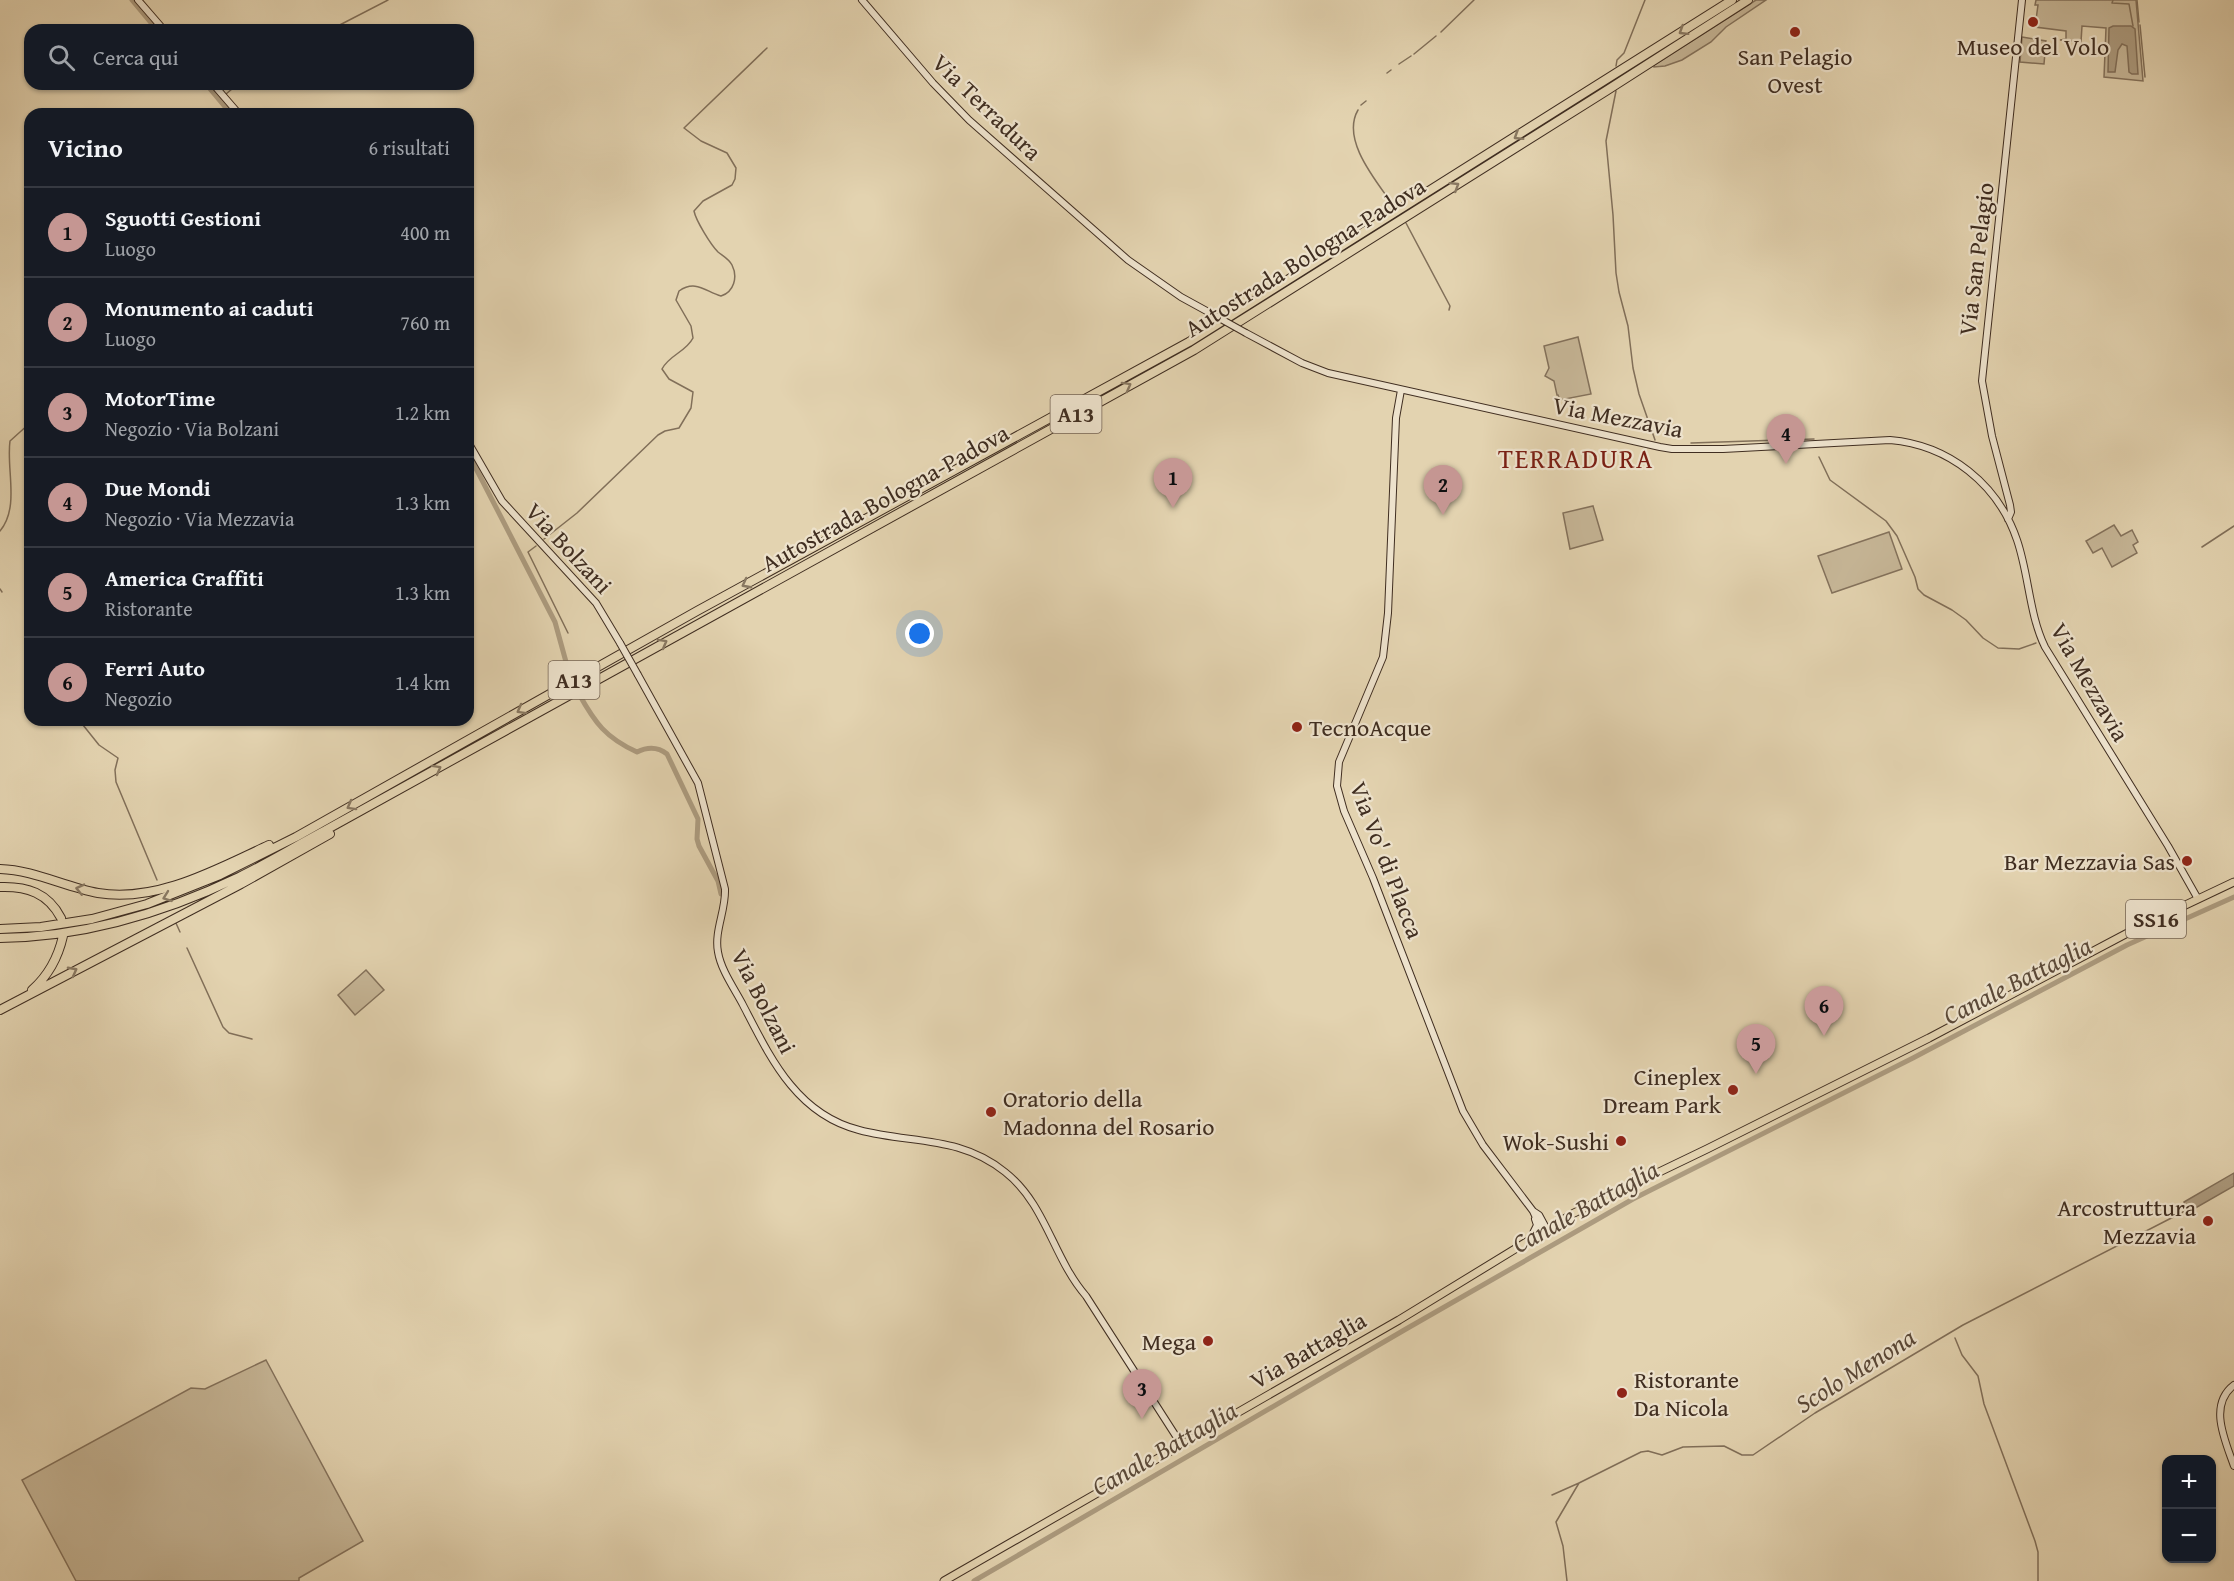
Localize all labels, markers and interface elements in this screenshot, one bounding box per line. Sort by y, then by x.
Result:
marker: Museo del Volo [2026,15,2040,29]
search box [24,24,474,90]
one-way arrow [1679,24,1689,36]
marker: San Pelagio Ovest [1788,25,1802,39]
place label: Museo del Volo [1957,29,2109,64]
place label: San Pelagio Ovest [1738,39,1853,102]
icon: search [45,41,78,74]
text: Cerca qui [93,41,179,73]
street label: Via Terradura [924,46,1050,169]
text: Vicino [48,128,123,167]
one-way arrow [1514,128,1524,140]
text: 6 risultati [369,133,450,162]
street label: Autostrada Bologna-Padova [1178,168,1433,346]
street label: Via San Pelagio [1949,180,2003,338]
one-way arrow [1449,182,1459,194]
text: Sguotti Gestioni [105,202,261,234]
text: 1 [62,218,73,247]
text: 400 m [400,218,450,247]
text: Luogo [105,234,156,263]
text: Monumento ai caduti [105,292,314,324]
text: 2 [62,308,73,337]
text: 760 m [400,308,450,337]
text: Luogo [105,324,156,353]
text: MotorTime [105,382,215,414]
one-way arrow [1121,382,1131,393]
street label: Via Mezzavia [1550,387,1687,447]
road number: A13 [1050,395,1102,433]
text: 3 [62,398,73,427]
text: 1.2 km [395,398,450,427]
text: Negozio · Via Bolzani [105,414,279,443]
pin: 4 [1766,414,1806,464]
street label: Autostrada Bologna-Padova [755,415,1016,581]
district label: TERRADURA [1498,438,1654,478]
pin: 1 [1154,458,1192,508]
pin: 2 [1424,466,1462,515]
text: Due Mondi [105,472,211,504]
text: 4 [62,488,73,517]
text: 1.3 km [395,488,450,517]
street label: Via Bolzani [517,494,621,602]
text: Negozio · Via Mezzavia [105,504,294,533]
text: America Graffiti [105,562,264,594]
one-way arrow [742,577,752,588]
text: 5 [62,578,73,607]
text: 1.3 km [395,578,450,607]
text: Ristorante [105,594,193,623]
street label: Via Mezzavia [2042,616,2138,748]
your location [905,619,934,648]
one-way arrow [657,639,667,650]
text: Ferri Auto [105,652,205,684]
road number: A13 [548,661,600,699]
text: 6 [62,668,73,697]
text: 1.4 km [395,668,450,697]
text: Negozio [105,684,172,713]
one-way arrow [517,703,527,714]
place label: TecnoAcque [1309,710,1431,745]
marker: TecnoAcque [1290,720,1304,734]
one-way arrow [431,765,441,776]
street label: Via Vo' di Placca [1341,776,1433,944]
one-way arrow [347,799,357,810]
place label: Bar Mezzavia Sas [2004,844,2175,879]
marker: Bar Mezzavia Sas [2180,854,2194,868]
one-way arrow [76,883,86,896]
one-way arrow [162,890,173,902]
road number: SS16 [2126,900,2186,938]
water label: Canale Battaglia [1936,926,2098,1034]
street label: Via Bolzani [723,942,806,1060]
one-way arrow [67,967,78,979]
pin: 6 [1804,986,1844,1036]
pin: 5 [1736,1024,1776,1074]
place label: Cineplex Dream Park [1603,1059,1722,1122]
place label: Oratorio della Madonna del Rosario [1003,1081,1215,1144]
marker: Cineplex Dream Park [1726,1083,1740,1097]
marker: Oratorio della Madonna del Rosario [984,1105,998,1119]
place label: Wok-Sushi [1502,1124,1609,1159]
marker: Wok-Sushi [1614,1134,1628,1148]
water label: Canale Battaglia [1505,1150,1665,1262]
place label: Arcostruttura Mezzavia [2057,1190,2197,1253]
marker: Arcostruttura Mezzavia [2201,1214,2215,1228]
street label: Via Battaglia [1243,1302,1373,1397]
water label: Scolo Menona [1787,1318,1923,1422]
place label: Mega [1142,1324,1197,1359]
marker: Mega [1201,1334,1215,1348]
place label: Ristorante Da Nicola [1634,1362,1739,1425]
pin: 3 [1122,1370,1162,1419]
marker: Ristorante Da Nicola [1615,1386,1629,1400]
water label: Canale Battaglia [1084,1390,1244,1505]
map controls [2162,1455,2216,1563]
button: + [2162,1455,2216,1509]
button: − [2162,1509,2216,1563]

